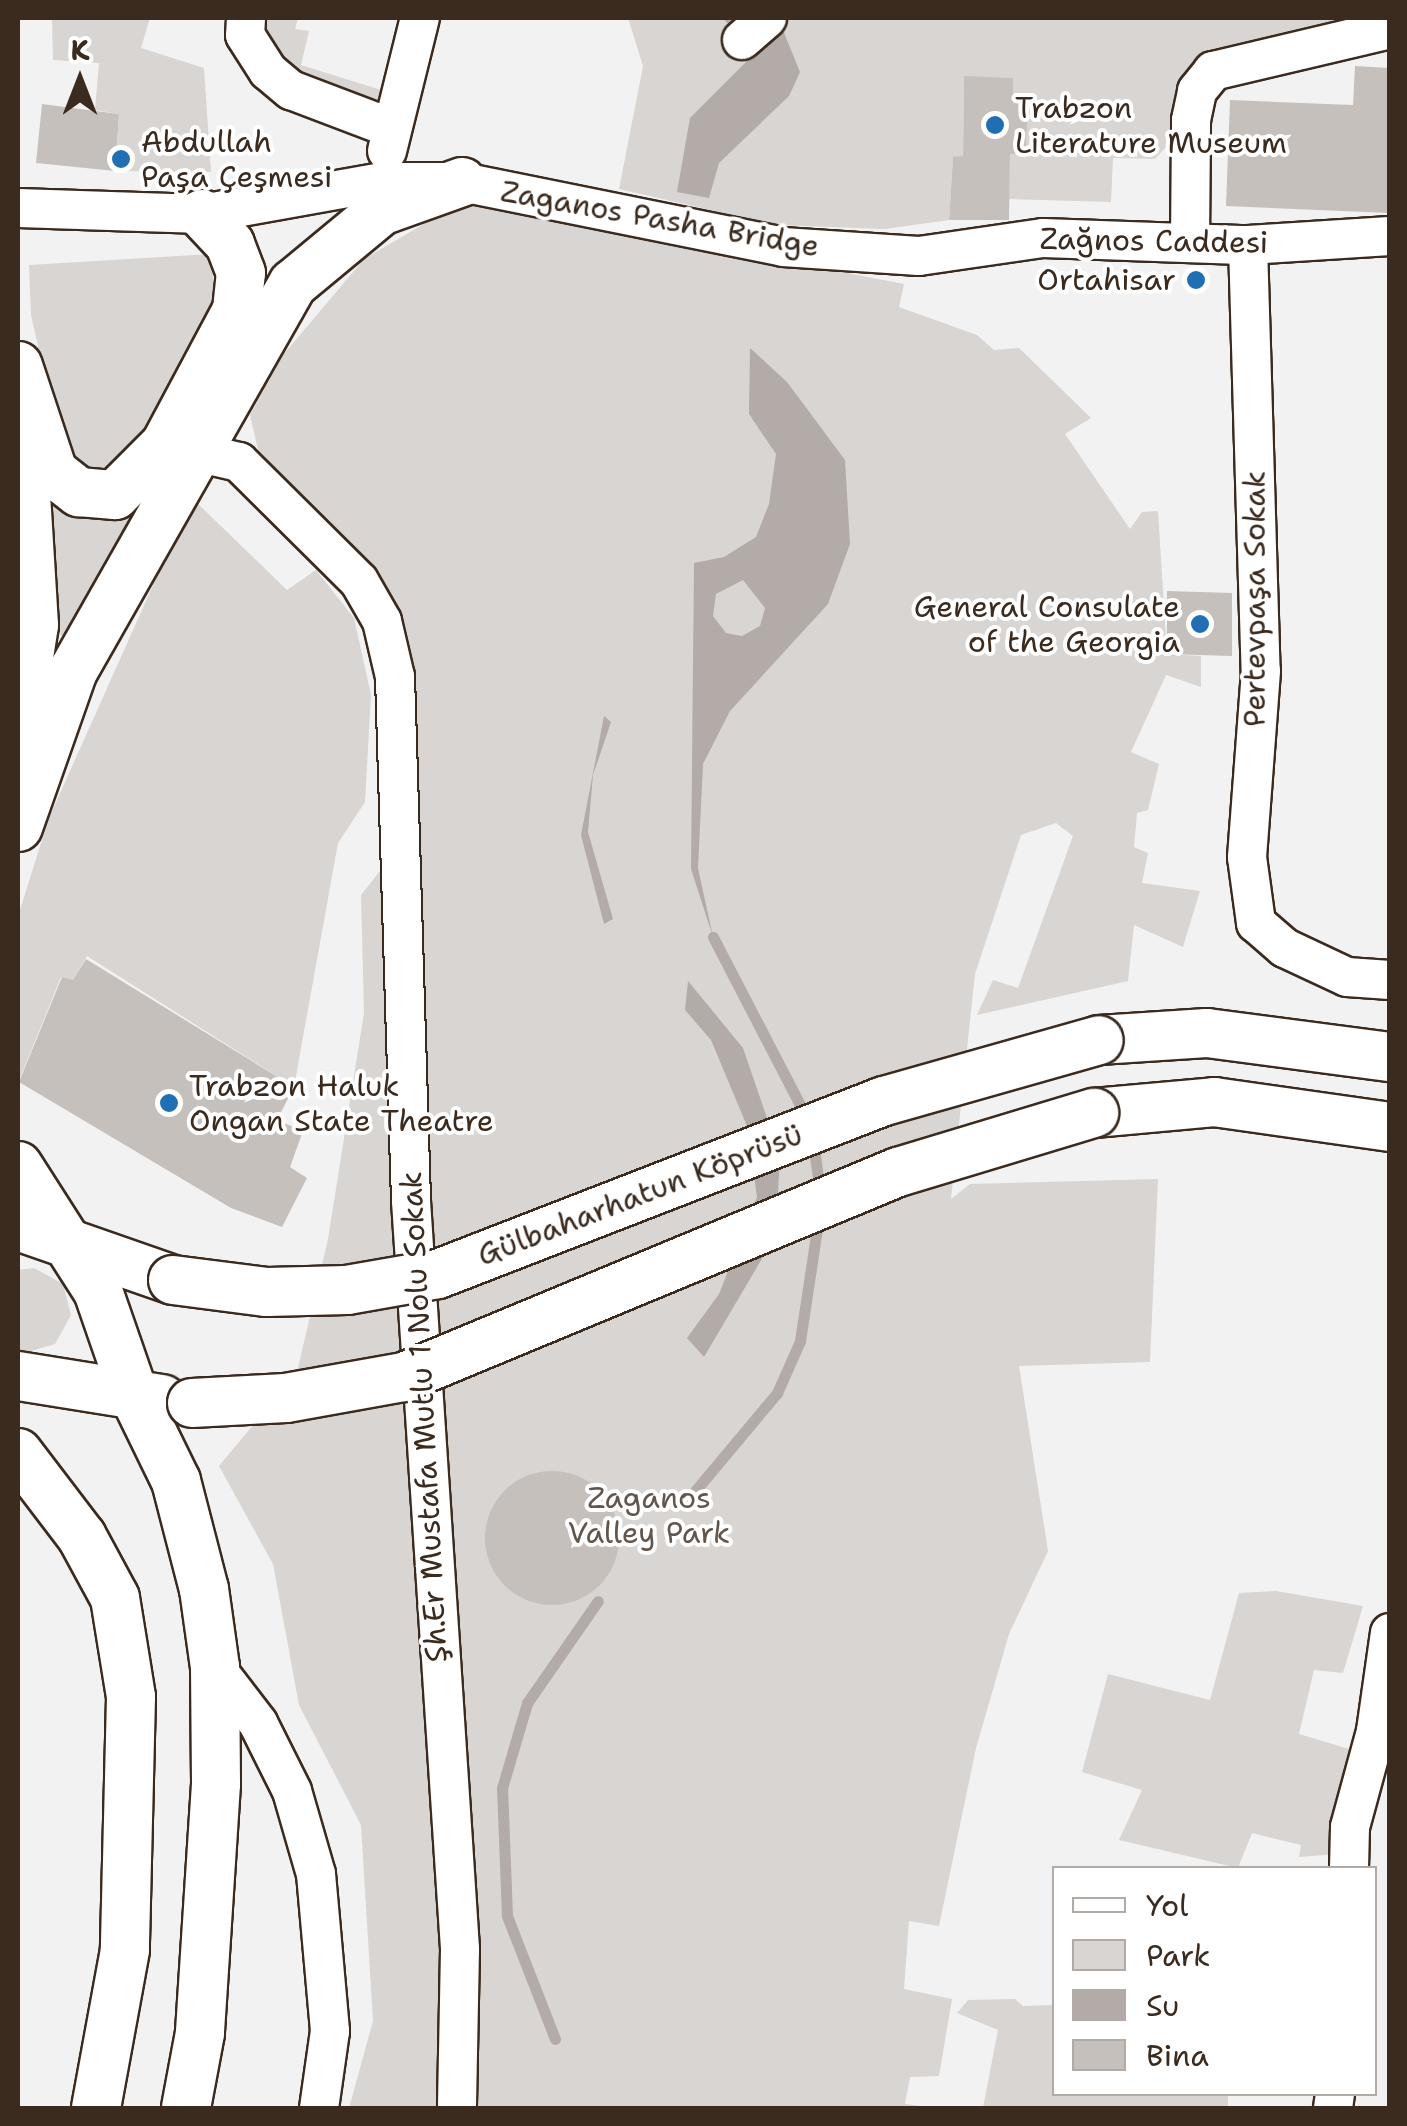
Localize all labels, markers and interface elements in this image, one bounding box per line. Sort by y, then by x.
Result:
north arrow [30,30,130,130]
text: K [70,31,90,69]
place label: Trabzon Literature Museum [1015,90,1287,160]
marker: Trabzon Literature Museum [984,114,1006,136]
place label: Abdullah Paşa Çeşmesi [141,124,332,194]
marker: Abdullah Paşa Çeşmesi [110,148,132,170]
street label: Zaganos Pasha Bridge [498,173,822,265]
street label: Zağnos Caddesi [1039,221,1269,261]
place label: Ortahisar [1037,262,1176,298]
marker: Ortahisar [1185,269,1207,291]
street label: Pertevpaşa Sokak [1237,471,1273,727]
place label: General Consulate of the Georgia [914,589,1180,660]
marker: General Consulate of the Georgia [1189,613,1211,635]
place label: Trabzon Haluk Ongan State Theatre [189,1068,494,1138]
marker: Trabzon Haluk Ongan State Theatre [158,1092,180,1114]
street label: Gülbaharhatun Köprüsü [472,1116,808,1274]
street label: Şh.Er Mustafa Mutlu 1 Nolu Sokak [393,1171,455,1663]
park label: Zaganos Valley Park [568,1480,730,1550]
legend [1052,1866,1377,2096]
text: Yol [1146,1885,1188,1926]
text: Park [1146,1935,1210,1976]
text: Su [1146,1985,1179,2026]
text: Bina [1146,2035,1209,2076]

